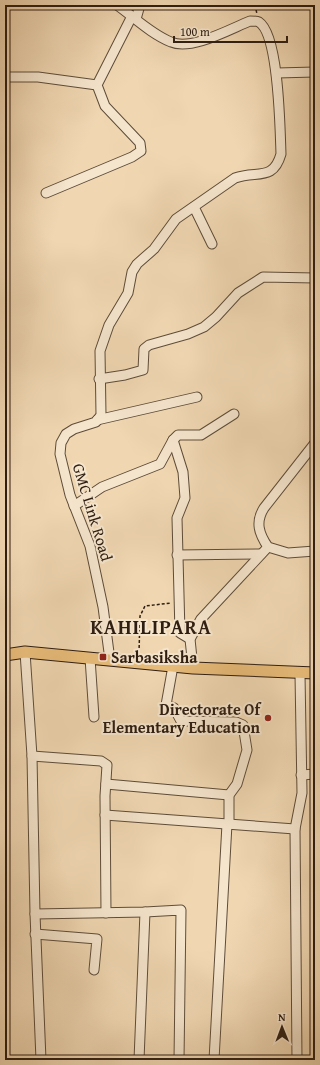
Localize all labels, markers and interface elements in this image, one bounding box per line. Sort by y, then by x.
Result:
scale bar [174,18,287,44]
text: 100 m [180,23,210,40]
street label: GMC Link Road [67,460,119,564]
district label: KAHILIPARA [90,612,212,641]
place label: Sarbasiksha [111,645,198,669]
marker: Sarbasiksha [98,652,108,662]
place label: Directorate Of Elementary Education [103,697,262,739]
marker: Directorate Of Elementary Education [263,713,273,723]
north arrow [262,1007,302,1047]
text: N [278,1009,286,1025]

